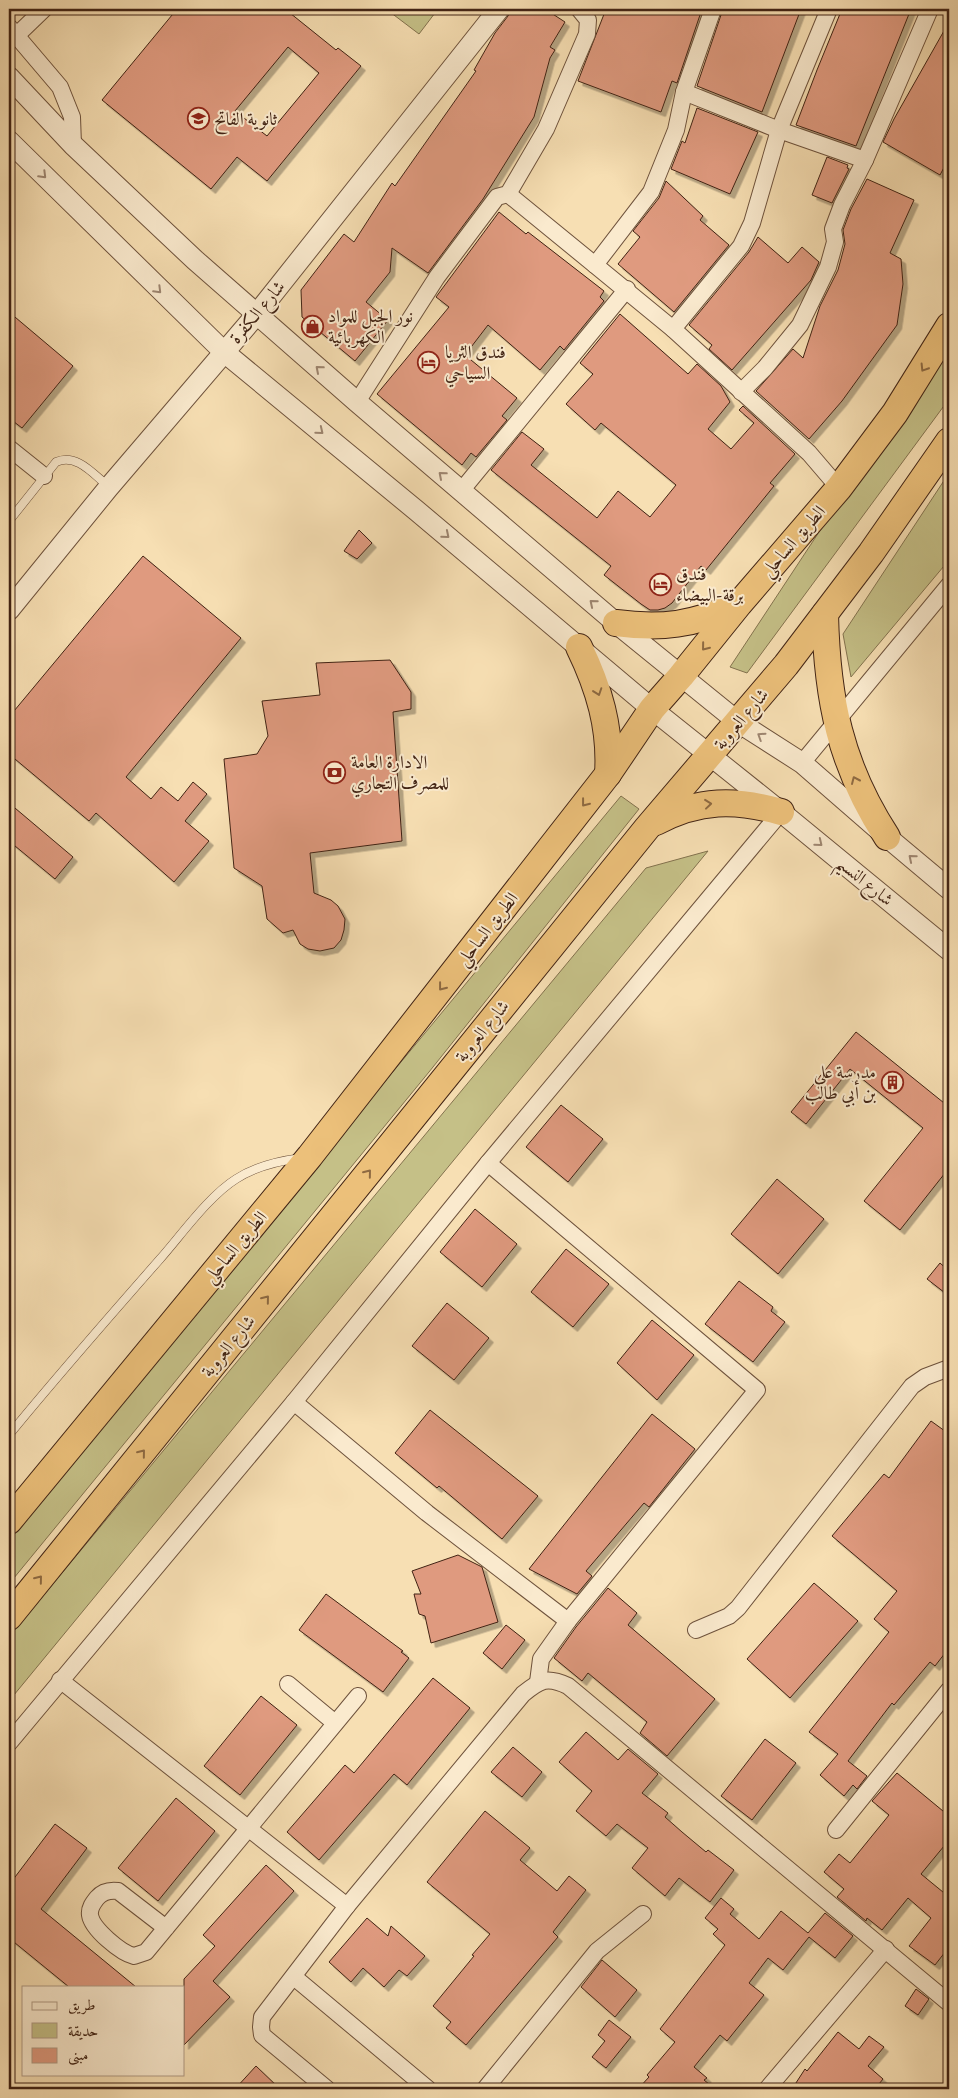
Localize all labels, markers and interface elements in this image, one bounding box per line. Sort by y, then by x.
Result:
school or university icon: ثانوية الفاتح [186,107,210,131]
place label: ثانوية الفاتح [214,107,277,135]
one-way arrow [37,169,46,178]
street label: شارع الكفرة [224,275,293,351]
one-way arrow [153,284,162,293]
place label: نور الجبل للمواد الكهربائية [328,304,413,349]
shop icon: نور الجبل للمواد الكهربائية [300,314,324,338]
place label: فندق الثريا السياحي [445,340,506,388]
hotel icon: فندق الثريا السياحي [417,350,441,374]
one-way arrow [920,362,930,371]
one-way arrow [316,366,325,375]
one-way arrow [314,426,323,434]
one-way arrow [439,472,448,481]
street label: الطريق الساحلي [755,500,835,585]
one-way arrow [440,529,449,538]
place label: فندق برقة-البيضاء [676,562,743,607]
hotel icon: فندق برقة-البيضاء [648,572,672,596]
one-way arrow [589,600,598,609]
one-way arrow [702,641,711,650]
street label: شارع العروبة [708,683,776,757]
one-way arrow [592,687,602,696]
one-way arrow [757,733,766,743]
place label: الادارة العامة للمصرف التجاري [351,750,449,798]
bank icon: الادارة العامة للمصرف التجاري [323,760,347,784]
one-way arrow [850,776,861,785]
one-way arrow [583,797,591,806]
one-way arrow [704,799,712,810]
one-way arrow [813,838,822,846]
street label: شارع النسيم [828,851,898,916]
one-way arrow [908,855,917,864]
street label: الطريق الساحلي [451,887,527,974]
one-way arrow [440,981,448,990]
street label: شارع العروبة [450,995,517,1069]
place label: مدرسة علي بن أبي طالب [805,1060,877,1108]
building icon: مدرسة علي بن أبي طالب [880,1070,904,1094]
one-way arrow [362,1169,371,1178]
street label: الطريق الساحلي [198,1206,276,1291]
one-way arrow [260,1296,268,1305]
street label: شارع العروبة [196,1310,263,1384]
one-way arrow [136,1449,145,1458]
one-way arrow [34,1576,42,1585]
legend [22,1986,185,2076]
text: طريق [68,1995,95,2015]
text: حديقة [68,2021,98,2041]
text: مبنى [68,2045,88,2066]

